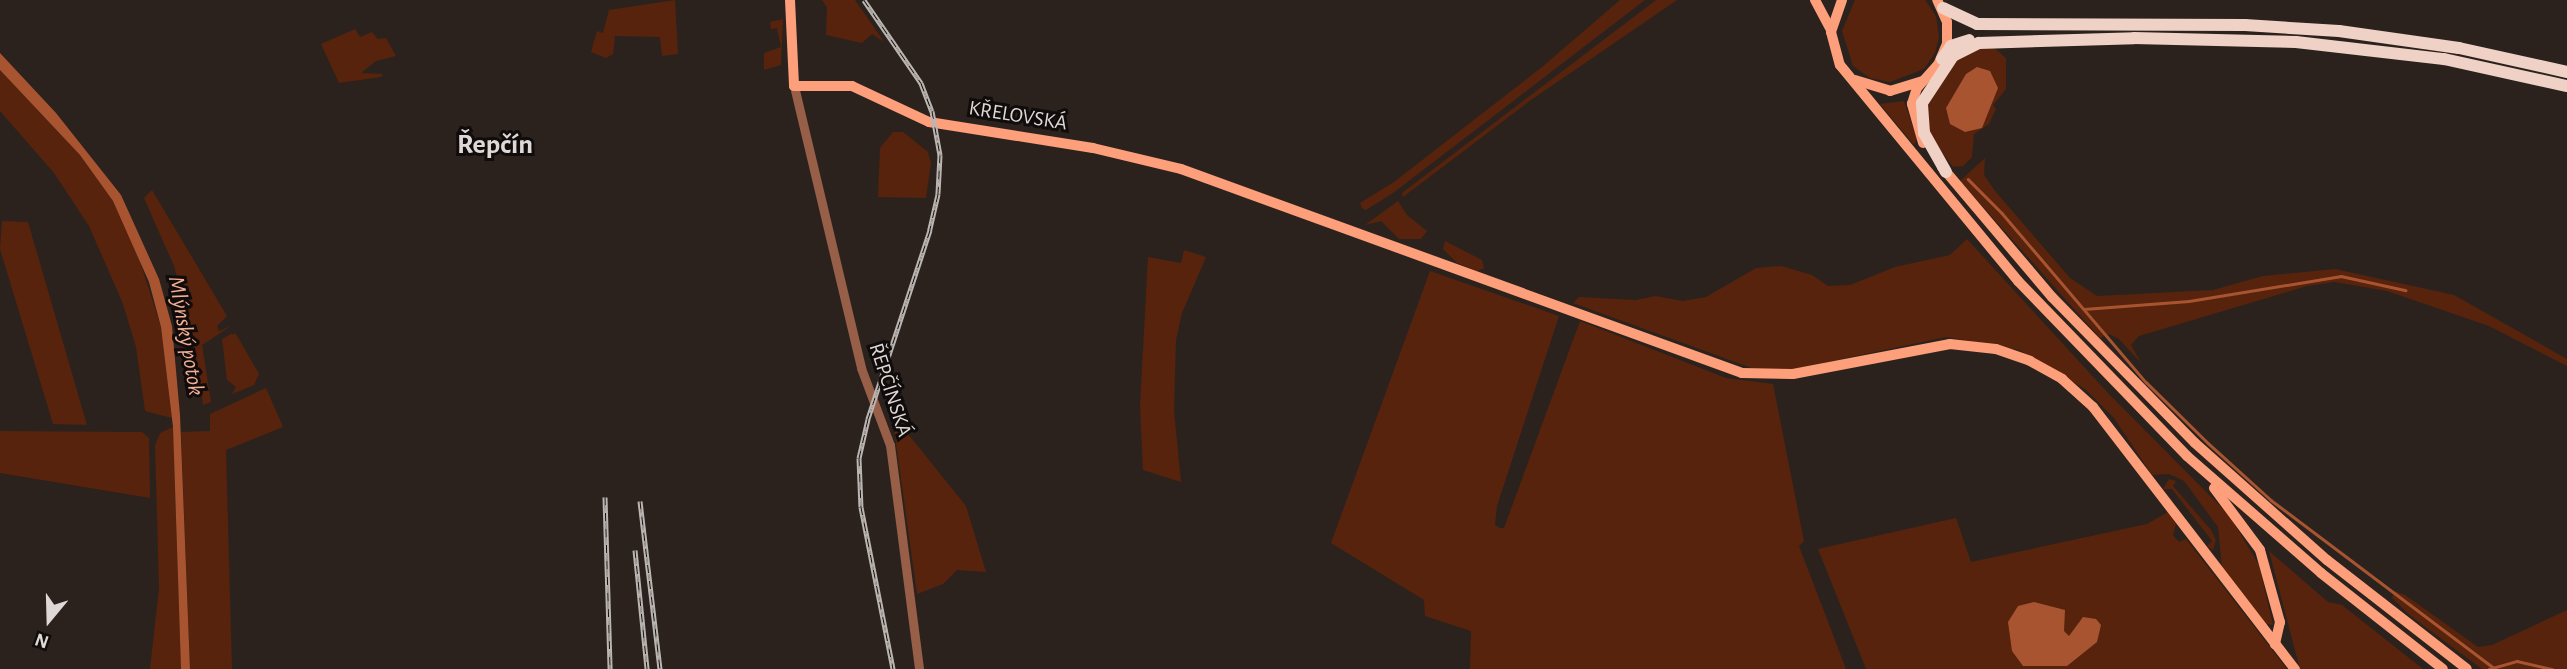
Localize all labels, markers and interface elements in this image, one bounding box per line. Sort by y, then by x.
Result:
street label: KŘELOVSKÁ [967,96,1069,136]
district label: Řepčín [457,128,533,162]
water label: Mlýnský potok [161,274,209,398]
street label: ŘEPČÍNSKÁ [863,340,917,440]
north arrow [14,585,84,655]
text: N [33,629,51,651]

